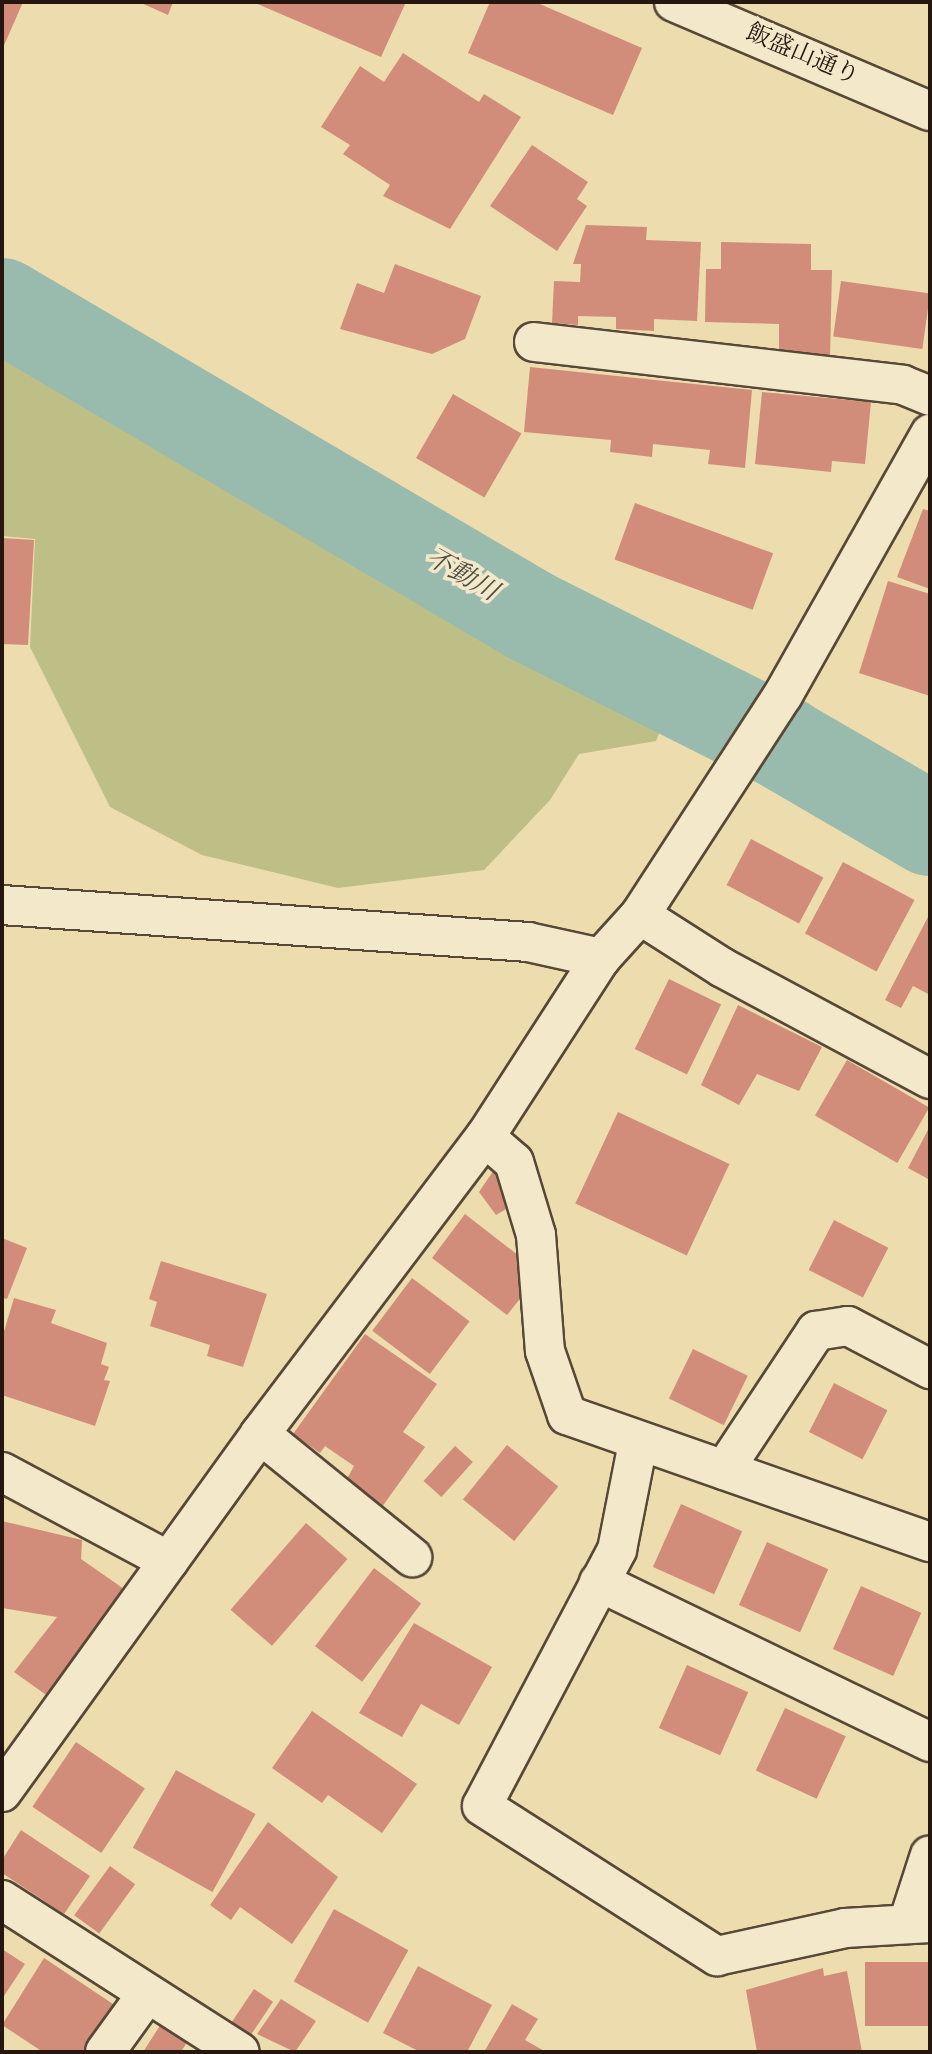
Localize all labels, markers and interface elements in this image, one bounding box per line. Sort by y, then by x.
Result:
street label: 飯盛山通り [741,19,863,93]
water label: 不動川 [419,543,503,609]

